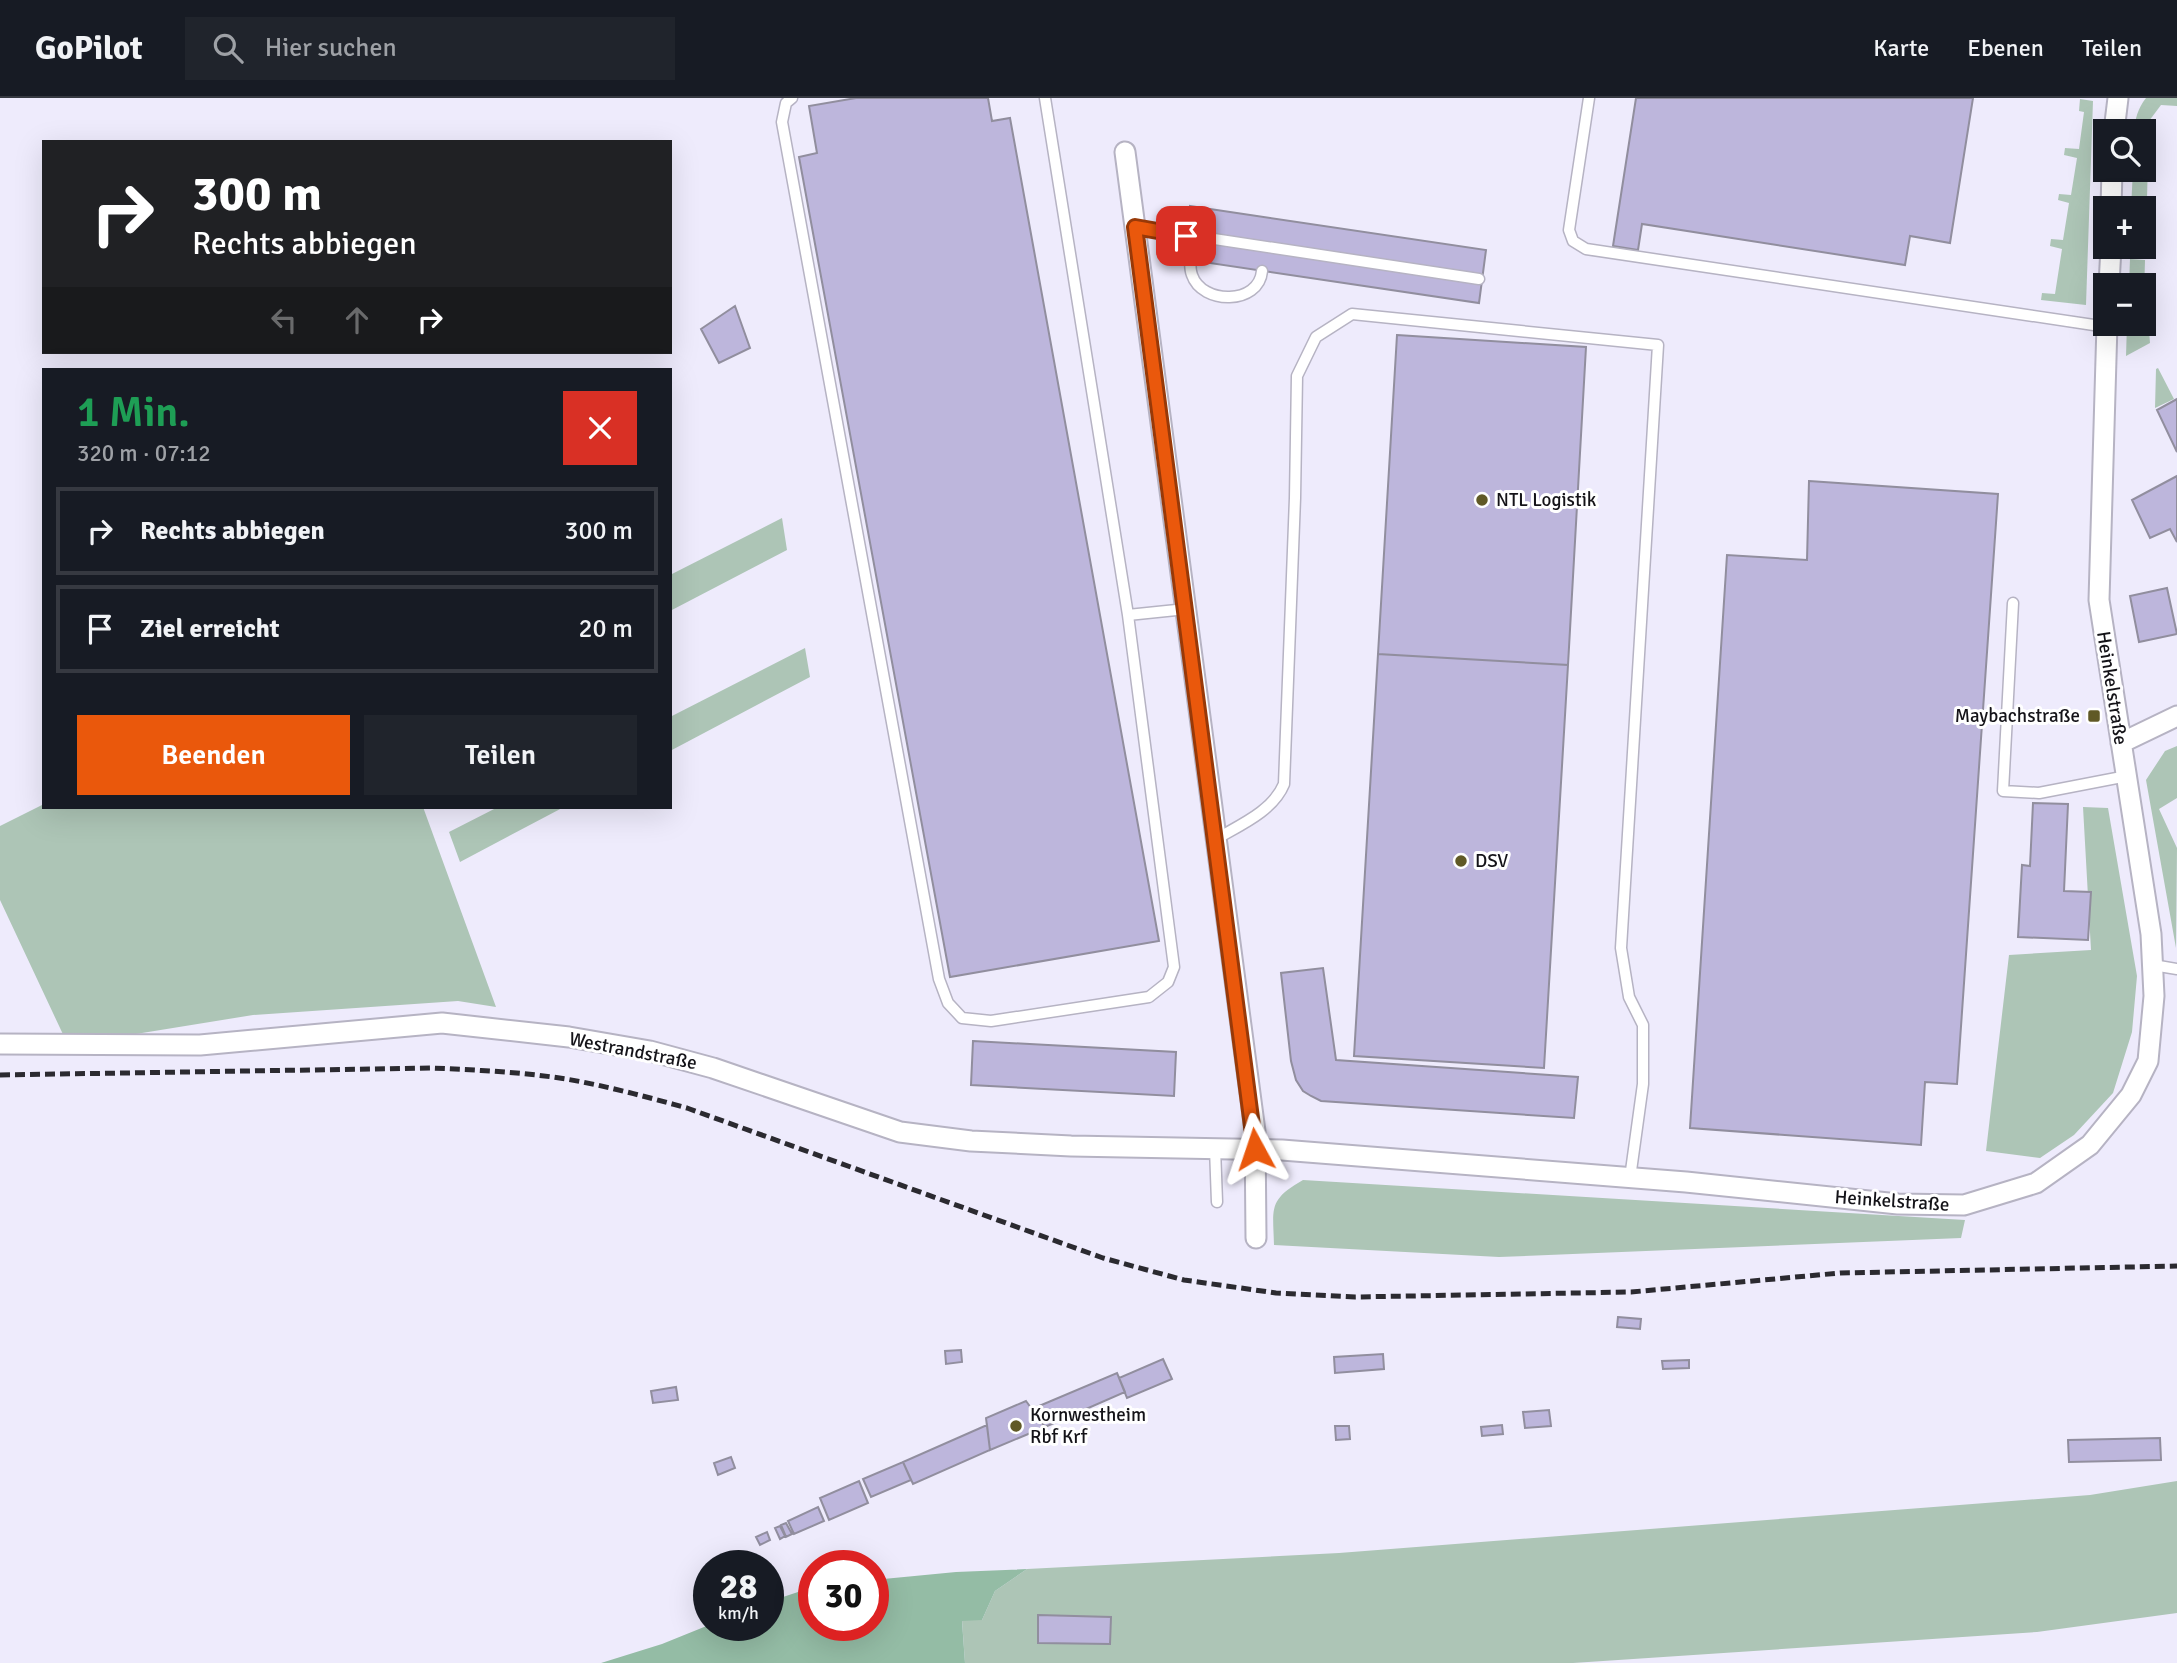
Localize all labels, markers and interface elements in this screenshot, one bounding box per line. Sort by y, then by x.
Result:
search box [185,17,675,80]
text: GoPilot [35,28,143,69]
icon: search [209,29,247,67]
text: Hier suchen [265,32,397,64]
text: Karte [1873,33,1929,63]
text: Ebenen [1967,33,2044,63]
text: Teilen [2082,33,2142,63]
map controls [2093,119,2156,336]
button: search [2093,119,2156,182]
text: 300 m [192,164,322,224]
icon: right [77,168,168,259]
button: + [2093,196,2156,259]
pin [1156,206,1216,266]
icon: arrive [1167,217,1205,255]
text: Rechts abbiegen [192,224,417,263]
button: − [2093,273,2156,336]
icon: left [265,301,303,339]
icon: ahead [338,301,376,339]
icon: right [411,301,449,339]
text: 1 Min. [77,387,190,438]
button: close [563,391,637,465]
text: 320 m · 07:12 [77,439,211,468]
place label: NTL Logistik [1496,488,1597,512]
marker: NTL Logistik [1474,492,1490,508]
icon: right [81,512,119,550]
text: Rechts abbiegen [140,515,325,547]
text: 300 m [564,515,633,547]
icon: arrive [81,610,119,648]
text: Ziel erreicht [140,613,280,645]
text: 20 m [578,613,633,645]
street label: Heinkelstraße [2091,629,2133,747]
place label: Maybachstraße [1955,704,2080,728]
marker: Maybachstraße [2086,708,2102,724]
button: Beenden [77,715,350,795]
button: Teilen [364,715,637,795]
place label: DSV [1475,849,1508,873]
marker: DSV [1453,853,1469,869]
street label: Westrandstraße [567,1027,699,1075]
position arrow [1218,1112,1292,1186]
street label: Heinkelstraße [1834,1185,1950,1217]
place label: Kornwestheim Rbf Krf [1030,1403,1146,1449]
marker: Kornwestheim Rbf Krf [1008,1418,1024,1434]
speed limit sign: 30 [798,1550,889,1641]
text: 28 [720,1565,757,1608]
text: km/h [718,1602,759,1624]

